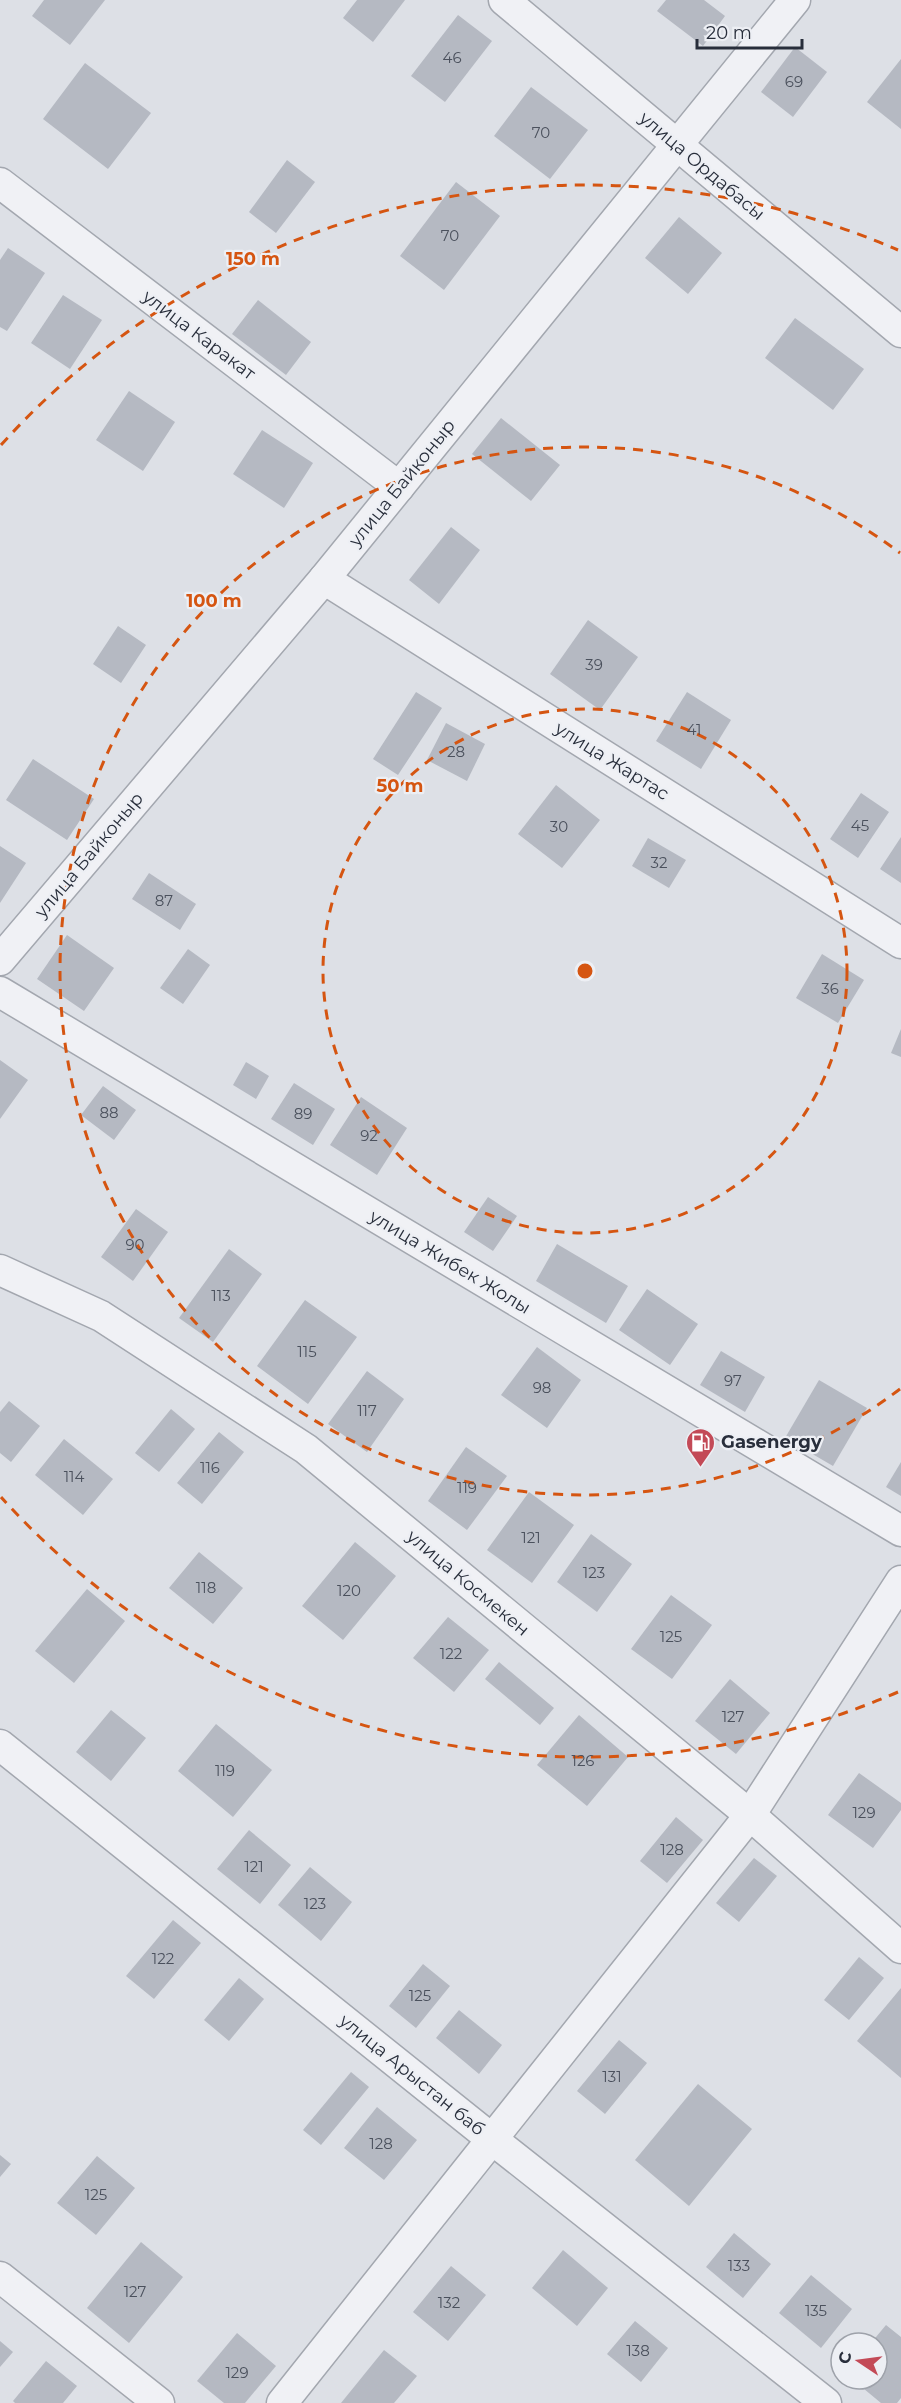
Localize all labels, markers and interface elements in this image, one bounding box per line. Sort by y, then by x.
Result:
scale bar [697,12,802,50]
text: 20 m [706,22,752,44]
house number: 46 [442,48,462,67]
house number: 69 [785,72,803,91]
street label: улица Ордабасы [634,106,769,225]
house number: 70 [532,123,550,142]
house number: 70 [441,226,459,245]
text: 150 m [226,248,280,270]
street label: улица Каракат [137,285,260,385]
street label: улица Байконыр [343,415,460,552]
text: 100 m [186,590,242,612]
house number: 39 [585,655,603,674]
street label: улица Жартас [550,717,673,805]
house number: 41 [687,720,701,739]
house number: 28 [447,742,465,761]
text: 50 m [377,775,423,797]
street label: улица Байконыр [29,788,148,923]
house number: 45 [851,816,869,835]
house number: 30 [550,817,568,836]
house number: 32 [651,853,667,872]
house number: 87 [155,891,173,910]
centre of rings [575,961,595,981]
house number: 36 [821,979,839,998]
house number: 88 [99,1103,119,1122]
house number: 89 [294,1104,312,1123]
house number: 92 [360,1126,378,1145]
street label: улица Жибек Жолы [365,1205,535,1319]
house number: 90 [125,1235,145,1254]
house number: 113 [211,1286,231,1305]
house number: 115 [297,1342,317,1361]
house number: 97 [724,1371,742,1390]
house number: 98 [533,1378,551,1397]
house number: 117 [357,1401,377,1420]
fuel station icon: Gasenergy [684,1426,716,1468]
place label: Gasenergy [721,1431,822,1453]
house number: 116 [200,1458,220,1477]
house number: 114 [64,1467,84,1486]
house number: 119 [457,1478,477,1497]
street label: улица Космекен [401,1525,534,1641]
house number: 121 [521,1528,541,1547]
house number: 123 [583,1563,605,1582]
house number: 118 [196,1578,216,1597]
house number: 120 [337,1581,361,1600]
house number: 125 [660,1627,682,1646]
house number: 122 [440,1644,462,1663]
house number: 127 [722,1707,745,1726]
house number: 126 [571,1751,595,1770]
house number: 119 [215,1761,235,1780]
house number: 129 [852,1803,876,1822]
house number: 128 [660,1840,684,1859]
house number: 121 [244,1857,264,1876]
house number: 123 [304,1894,326,1913]
house number: 122 [152,1949,174,1968]
house number: 125 [409,1986,431,2005]
street label: улица Арыстан баб [334,2009,489,2140]
house number: 131 [602,2067,622,2086]
house number: 128 [369,2134,393,2153]
house number: 125 [85,2185,107,2204]
house number: 133 [728,2256,750,2275]
house number: 127 [124,2282,147,2301]
house number: 132 [438,2293,460,2312]
house number: 135 [805,2301,827,2320]
north arrow [829,2331,889,2391]
house number: 138 [626,2341,650,2360]
text: С [834,2350,856,2366]
house number: 129 [225,2363,249,2382]

